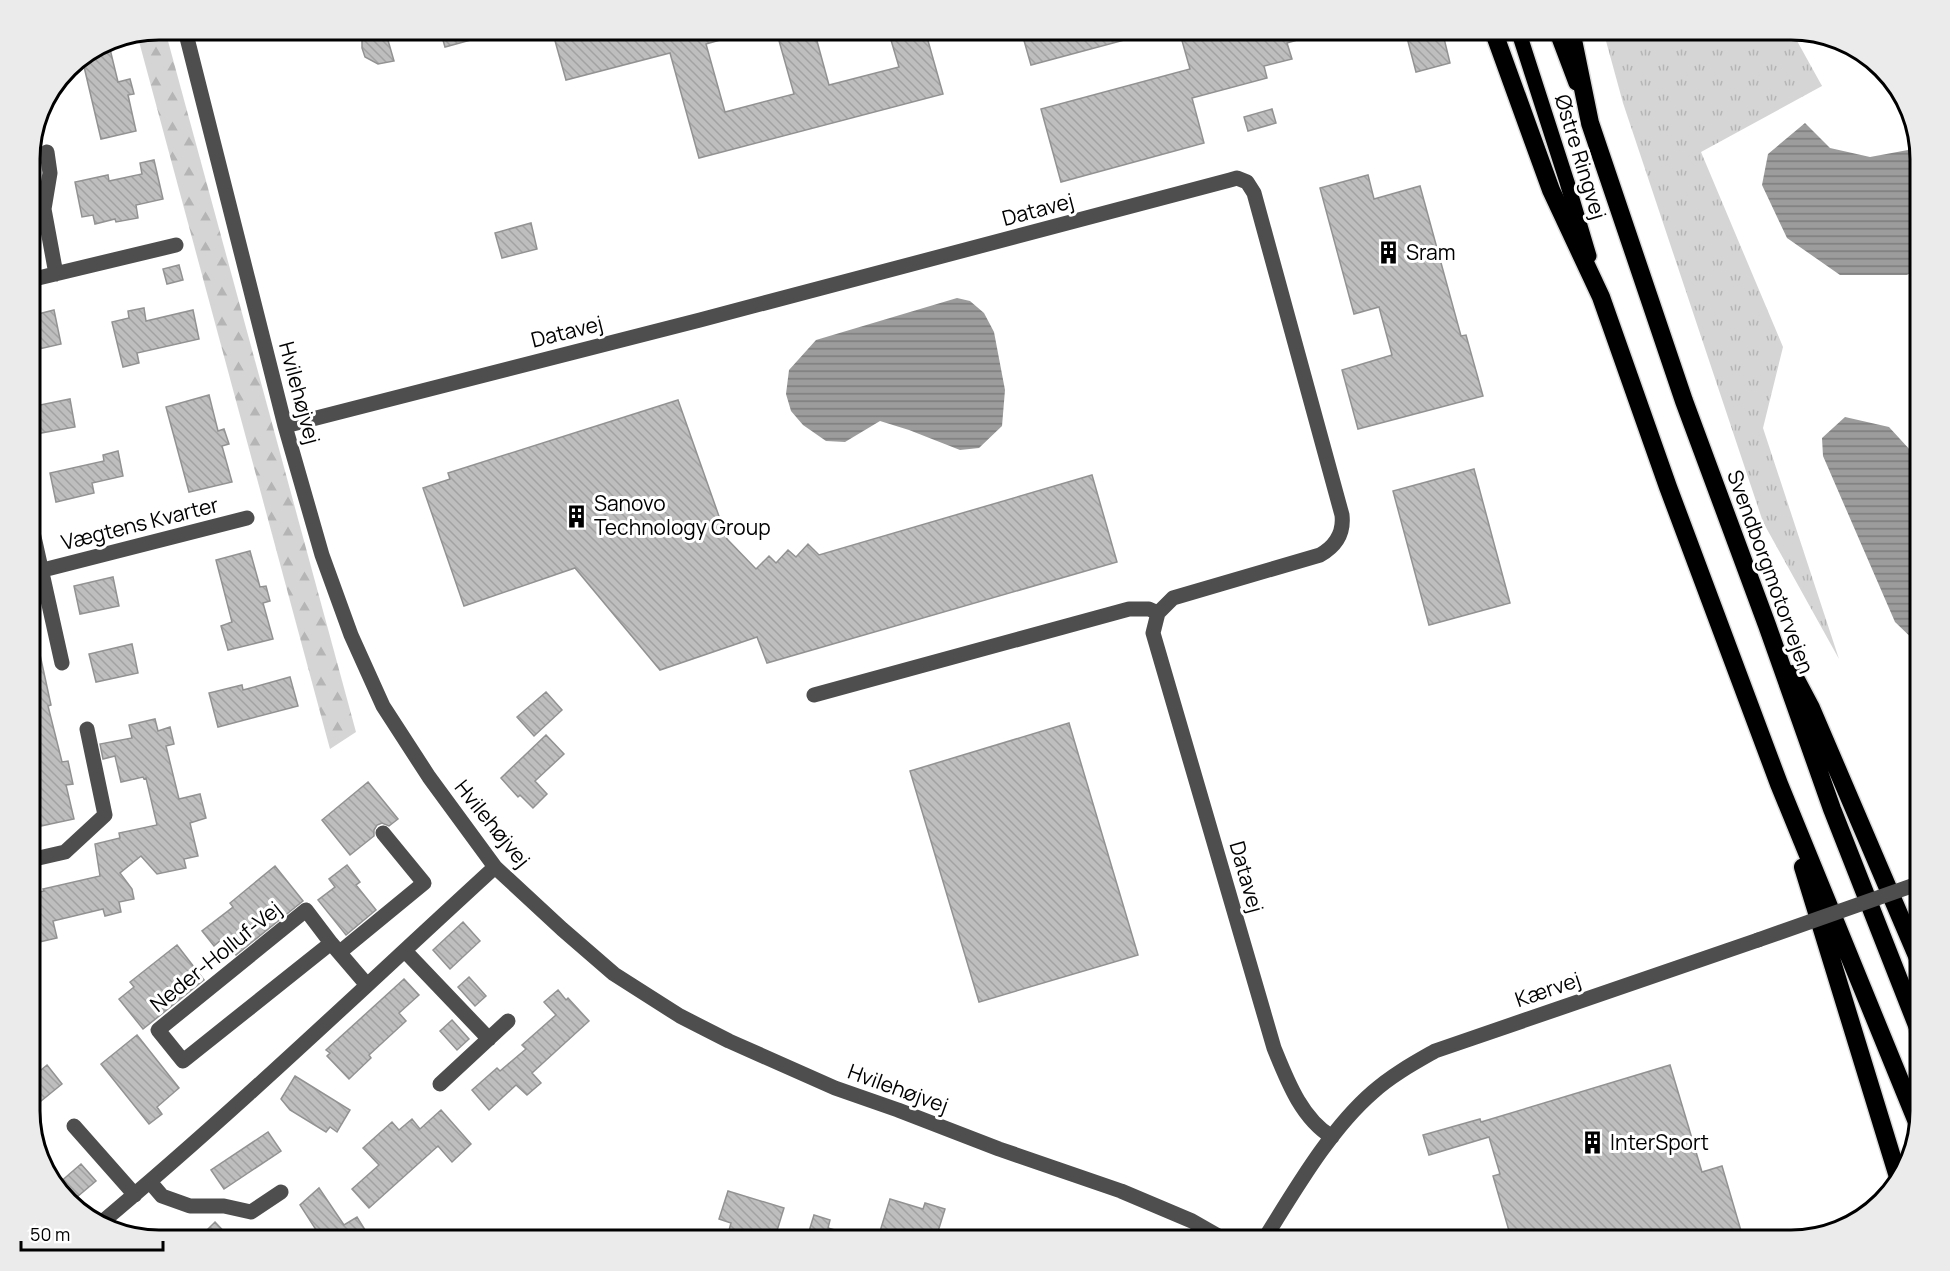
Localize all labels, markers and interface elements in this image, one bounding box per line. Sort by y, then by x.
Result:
street label: Østre Ringvej [1549,91,1613,223]
street label: Datavej [999,186,1077,232]
place label: Sram [1406,238,1456,266]
building icon: Sram [1375,240,1401,266]
street label: Datavej [528,309,606,353]
street label: Hvilehøjvej [273,338,327,447]
street label: Svendborgmotorvejen [1721,466,1821,677]
place label: Sanovo Technology Group [594,489,771,541]
street label: Vægtens Kvarter [58,490,222,556]
building icon: Sanovo Technology Group [563,503,589,529]
street label: Hvilehøjvej [449,774,537,873]
street label: Datavej [1223,838,1271,916]
street label: Neder-Holluf-Vej [144,895,287,1018]
street label: Kærvej [1511,965,1584,1013]
street label: Hvilehøjvej [844,1057,953,1119]
place label: InterSport [1610,1128,1709,1156]
building icon: InterSport [1579,1130,1605,1156]
scale bar [21,1214,164,1252]
text: 50 m [30,1222,70,1246]

